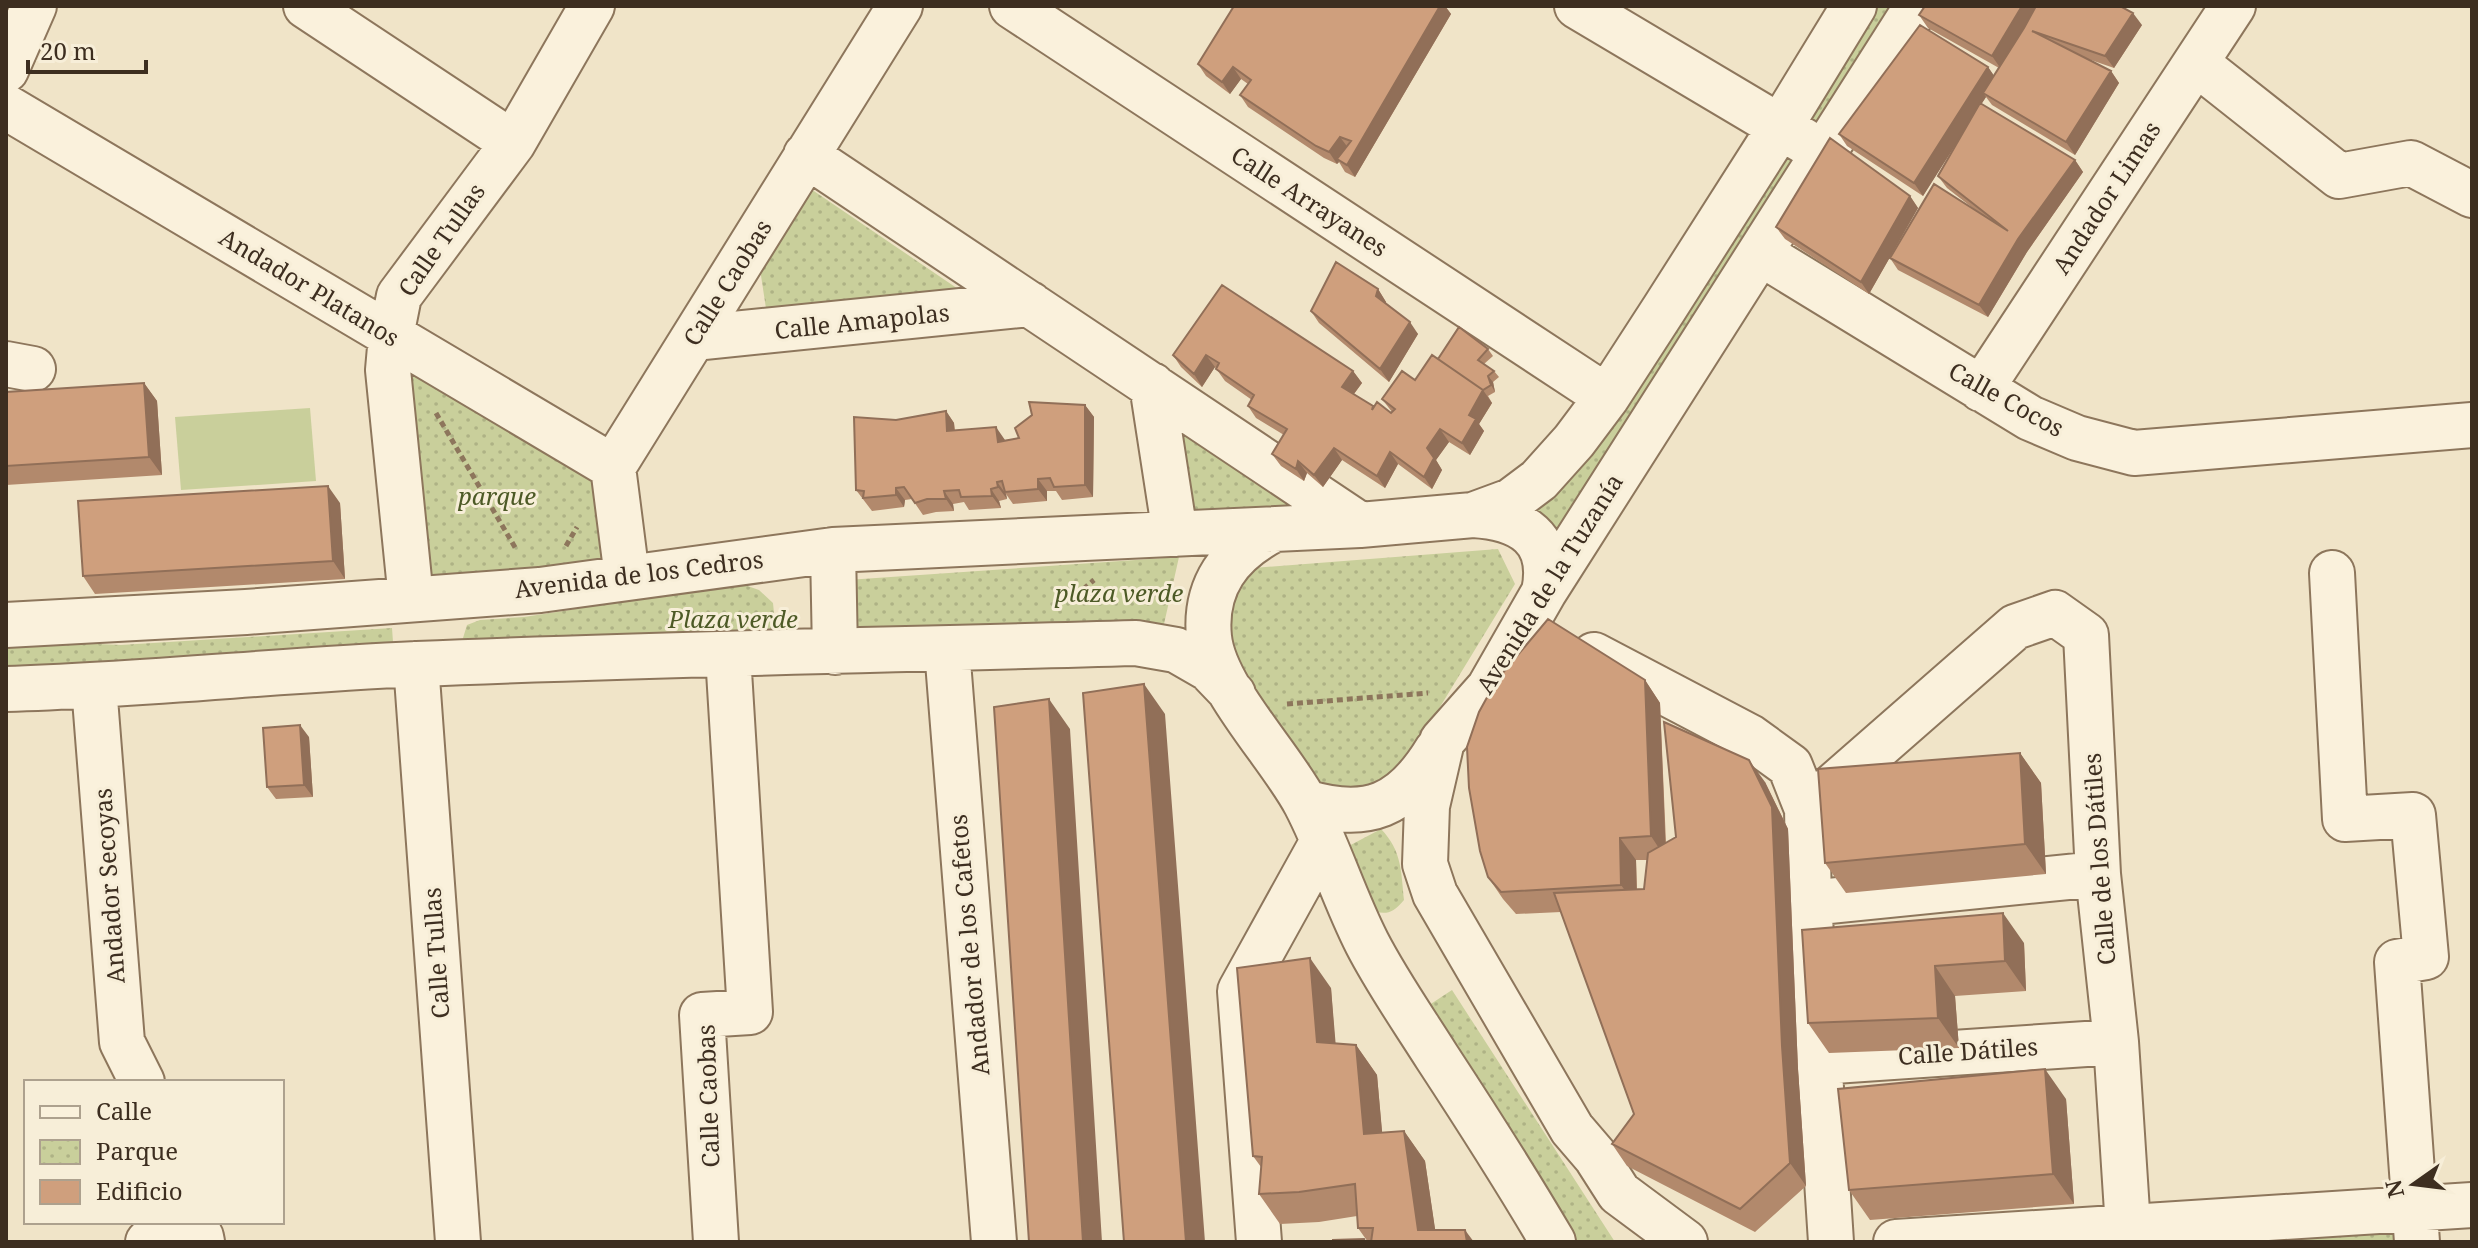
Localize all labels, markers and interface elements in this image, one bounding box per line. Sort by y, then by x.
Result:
scale bar [28,24,146,74]
text: 20 m [40,34,96,67]
street label: Andador Limas [2044,114,2168,280]
street label: Calle Arrayanes [1225,138,1395,264]
street label: Calle Tullas [390,176,492,302]
street label: Calle Caobas [675,213,779,352]
street label: Andador Platanos [214,220,406,353]
street label: Calle Amapolas [773,295,951,346]
street label: Calle Cocos [1943,353,2070,444]
street label: Avenida de la Tuzanía [1468,467,1630,699]
park label: parque [457,479,536,512]
street label: Avenida de los Cedros [513,542,765,605]
park label: plaza verde [1054,576,1183,609]
park label: Plaza verde [667,602,798,635]
street label: Calle de los Dátiles [2075,752,2122,966]
street label: Andador Secoyas [85,787,132,985]
street label: Andador de los Cafetos [941,813,996,1077]
street label: Calle Tullas [414,886,457,1020]
street label: Calle Caobas [689,1024,726,1168]
street label: Calle Dátiles [1897,1029,2039,1072]
legend [24,1080,284,1224]
text: Calle [96,1094,152,1127]
text: Parque [96,1134,178,1167]
north arrow [2374,1144,2454,1224]
text: Edificio [96,1174,183,1207]
text: N [2377,1177,2410,1201]

